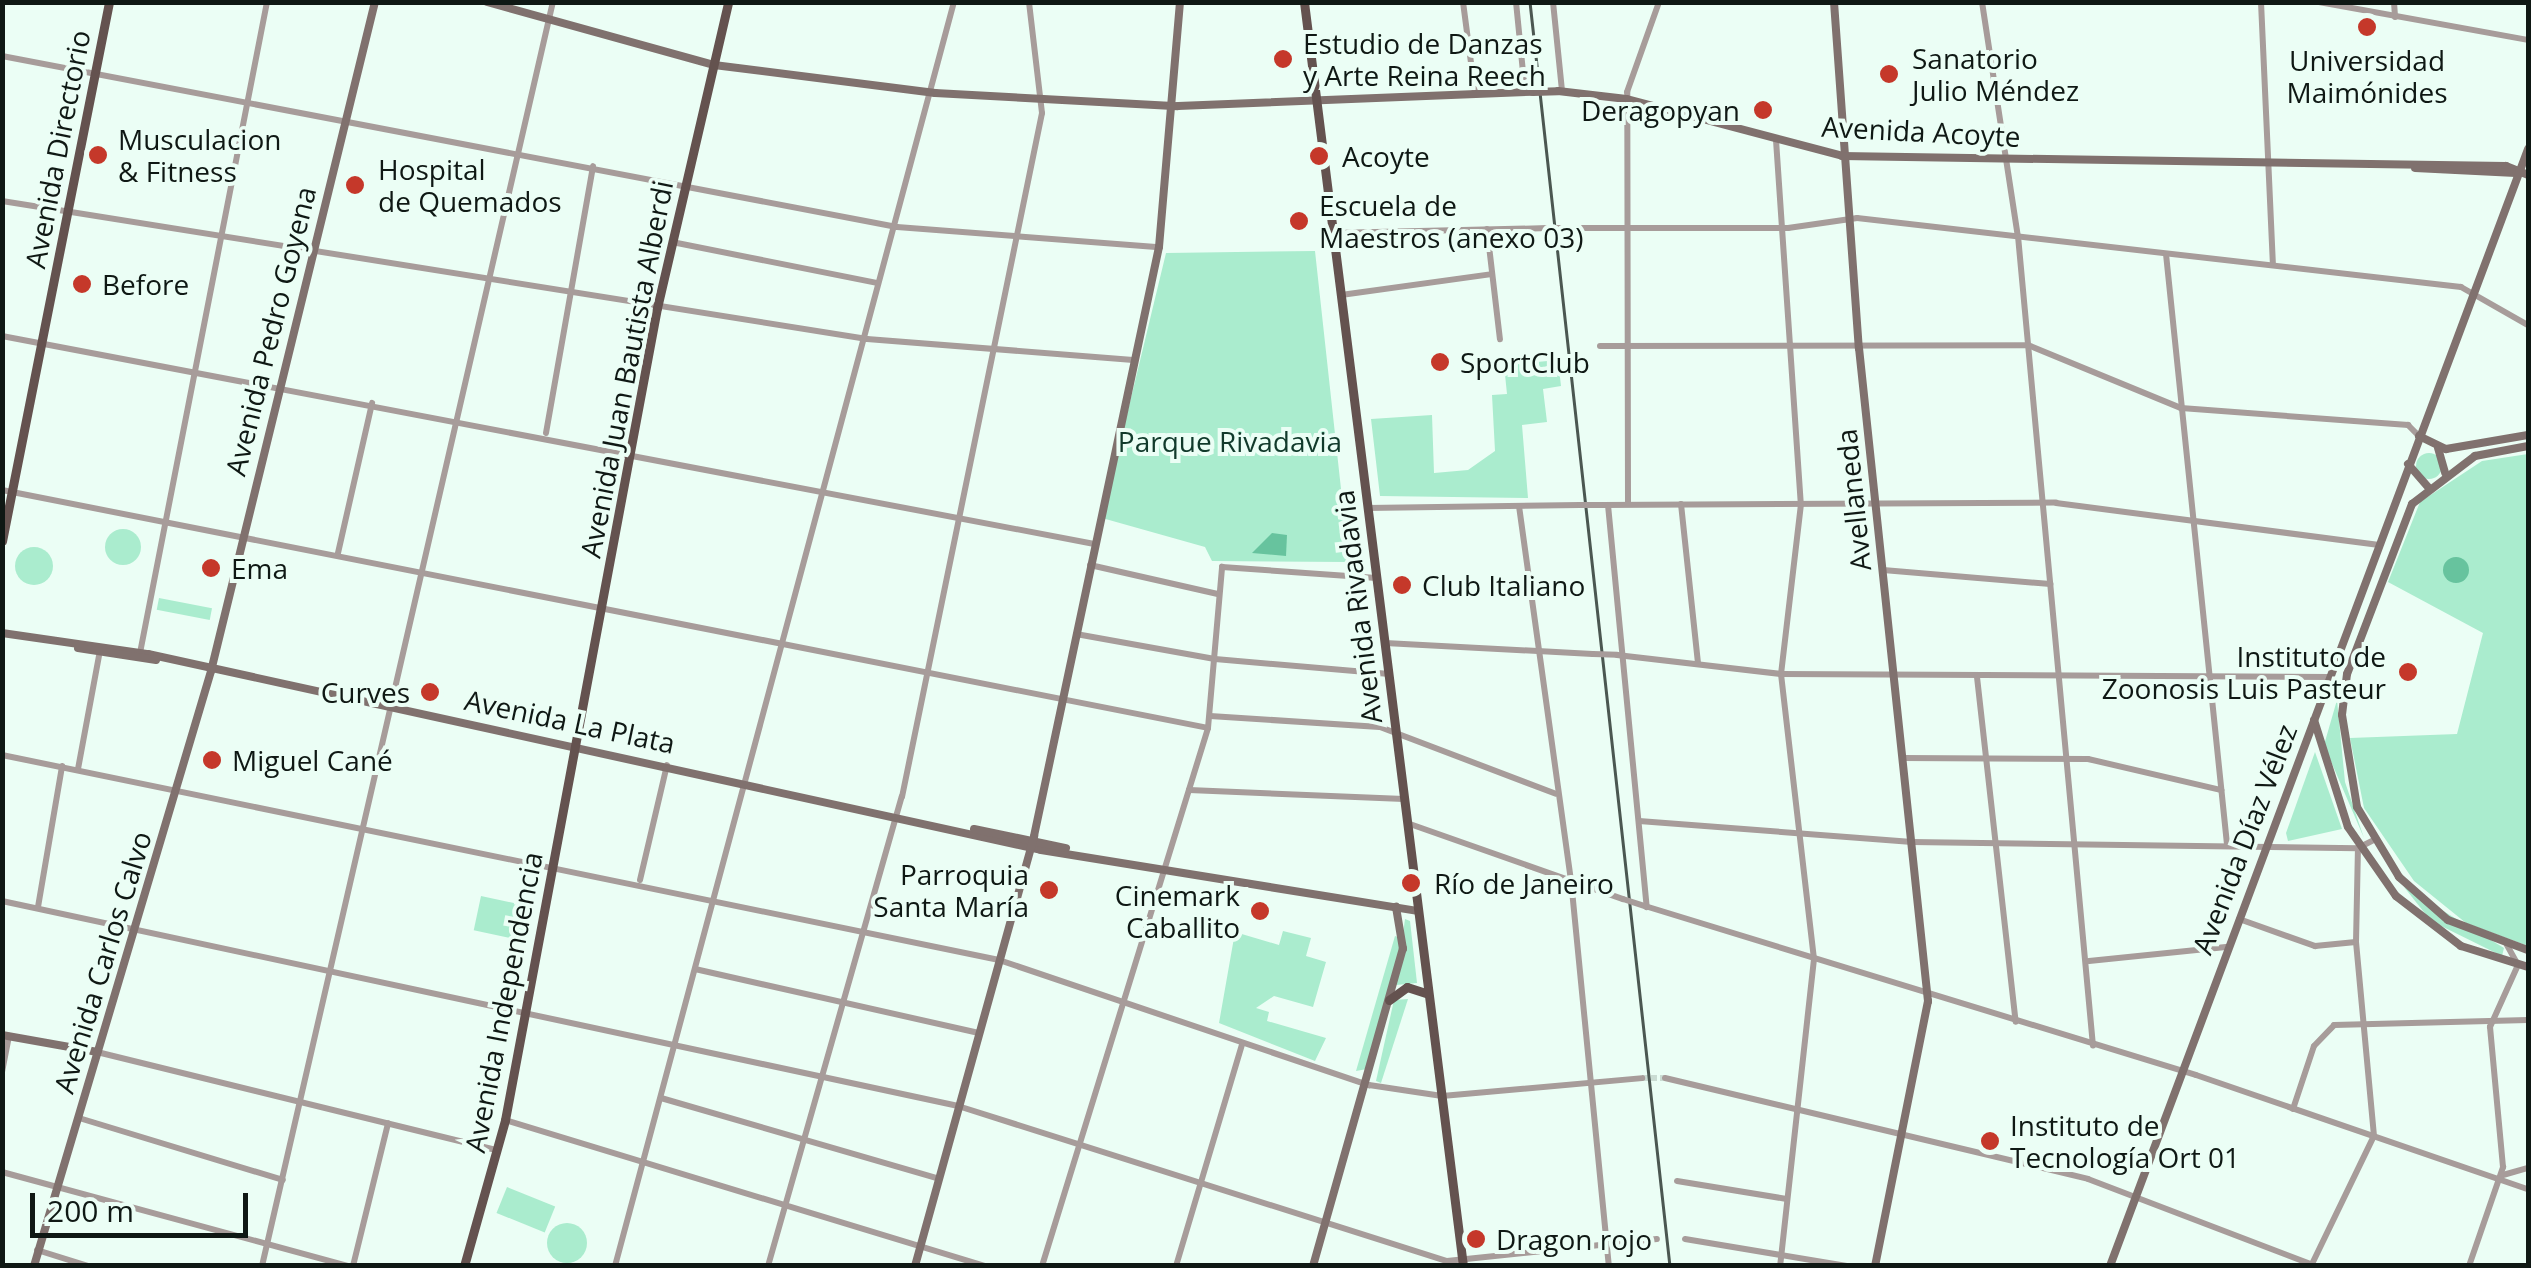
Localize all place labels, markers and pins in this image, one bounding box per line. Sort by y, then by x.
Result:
marker: Universidad Maimónides [2356,16,2378,38]
place label: Estudio de Danzas y Arte Reina Reech [1303,26,1546,92]
place label: Sanatorio Julio Méndez [1912,41,2079,107]
place label: Universidad Maimónides [2286,43,2448,109]
marker: Estudio de Danzas y Arte Reina Reech [1272,48,1294,70]
marker: Sanatorio Julio Méndez [1876,61,1902,87]
place label: Deragopyan [1581,93,1740,127]
marker: Deragopyan [1750,97,1776,123]
place label: Musculacion & Fitness [118,122,281,188]
place label: Acoyte [1342,139,1430,173]
marker: Acoyte [1306,143,1332,169]
marker: Musculacion & Fitness [87,144,109,166]
place label: Hospital de Quemados [378,152,562,218]
marker: Hospital de Quemados [342,172,368,198]
place label: Escuela de Maestros (anexo 03) [1319,188,1583,254]
marker: Escuela de Maestros (anexo 03) [1288,210,1310,232]
place label: Before [102,267,189,301]
marker: Before [71,273,93,295]
place label: SportClub [1460,345,1590,379]
marker: SportClub [1429,351,1451,373]
place label: Ema [231,551,288,585]
marker: Ema [200,557,222,579]
place label: Club Italiano [1422,568,1585,602]
marker: Club Italiano [1391,574,1413,596]
place label: Instituto de Zoonosis Luis Pasteur [2102,639,2386,705]
marker: Instituto de Zoonosis Luis Pasteur [2395,659,2421,685]
place label: Curves [321,675,410,709]
marker: Curves [419,681,441,703]
place label: Miguel Cané [232,743,393,777]
marker: Miguel Cané [201,749,223,771]
place label: Parroquia Santa María [873,857,1029,923]
place label: Río de Janeiro [1434,866,1614,900]
marker: Río de Janeiro [1398,870,1424,896]
place label: Cinemark Caballito [1115,878,1240,944]
marker: Parroquia Santa María [1038,879,1060,901]
marker: Cinemark Caballito [1249,900,1271,922]
place label: Instituto de Tecnología Ort 01 [2010,1108,2240,1174]
marker: Instituto de Tecnología Ort 01 [1979,1130,2001,1152]
place label: Dragon rojo [1496,1222,1652,1256]
marker: Dragon rojo [1465,1228,1487,1250]

